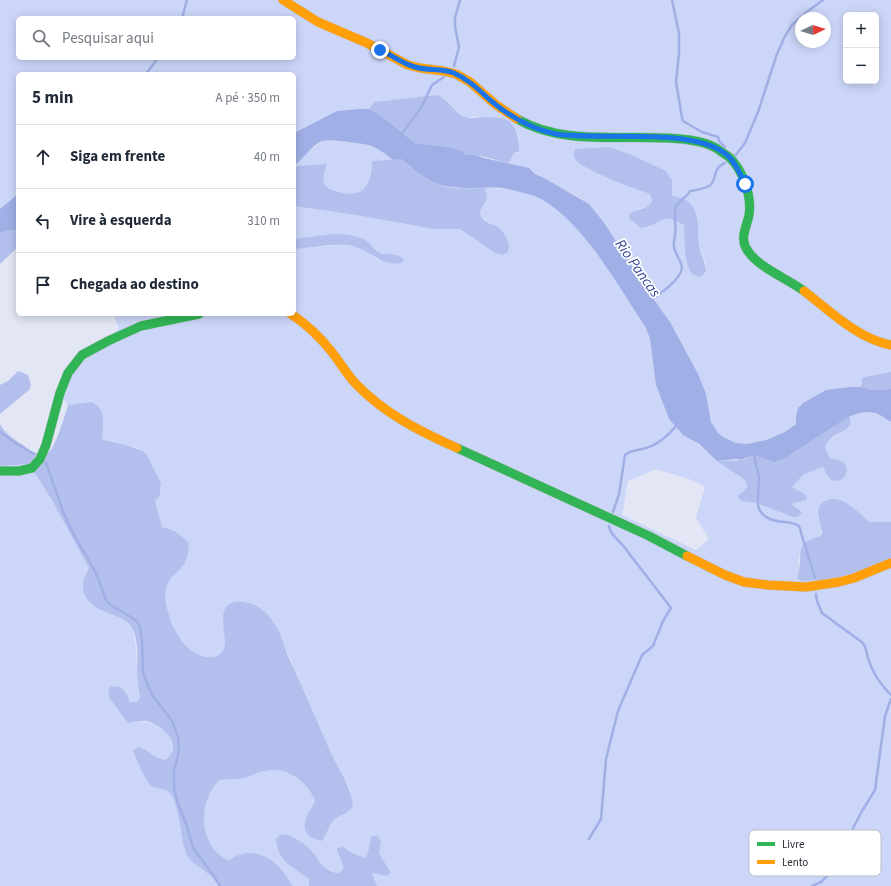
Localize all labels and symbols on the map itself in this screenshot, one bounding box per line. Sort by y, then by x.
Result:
north arrow [795,12,831,48]
route end [371,41,389,59]
route start [736,175,754,193]
water label: Rio Pancas [610,235,665,302]
legend [749,830,881,876]
text: Livre [782,837,805,852]
text: Lento [782,855,808,870]

